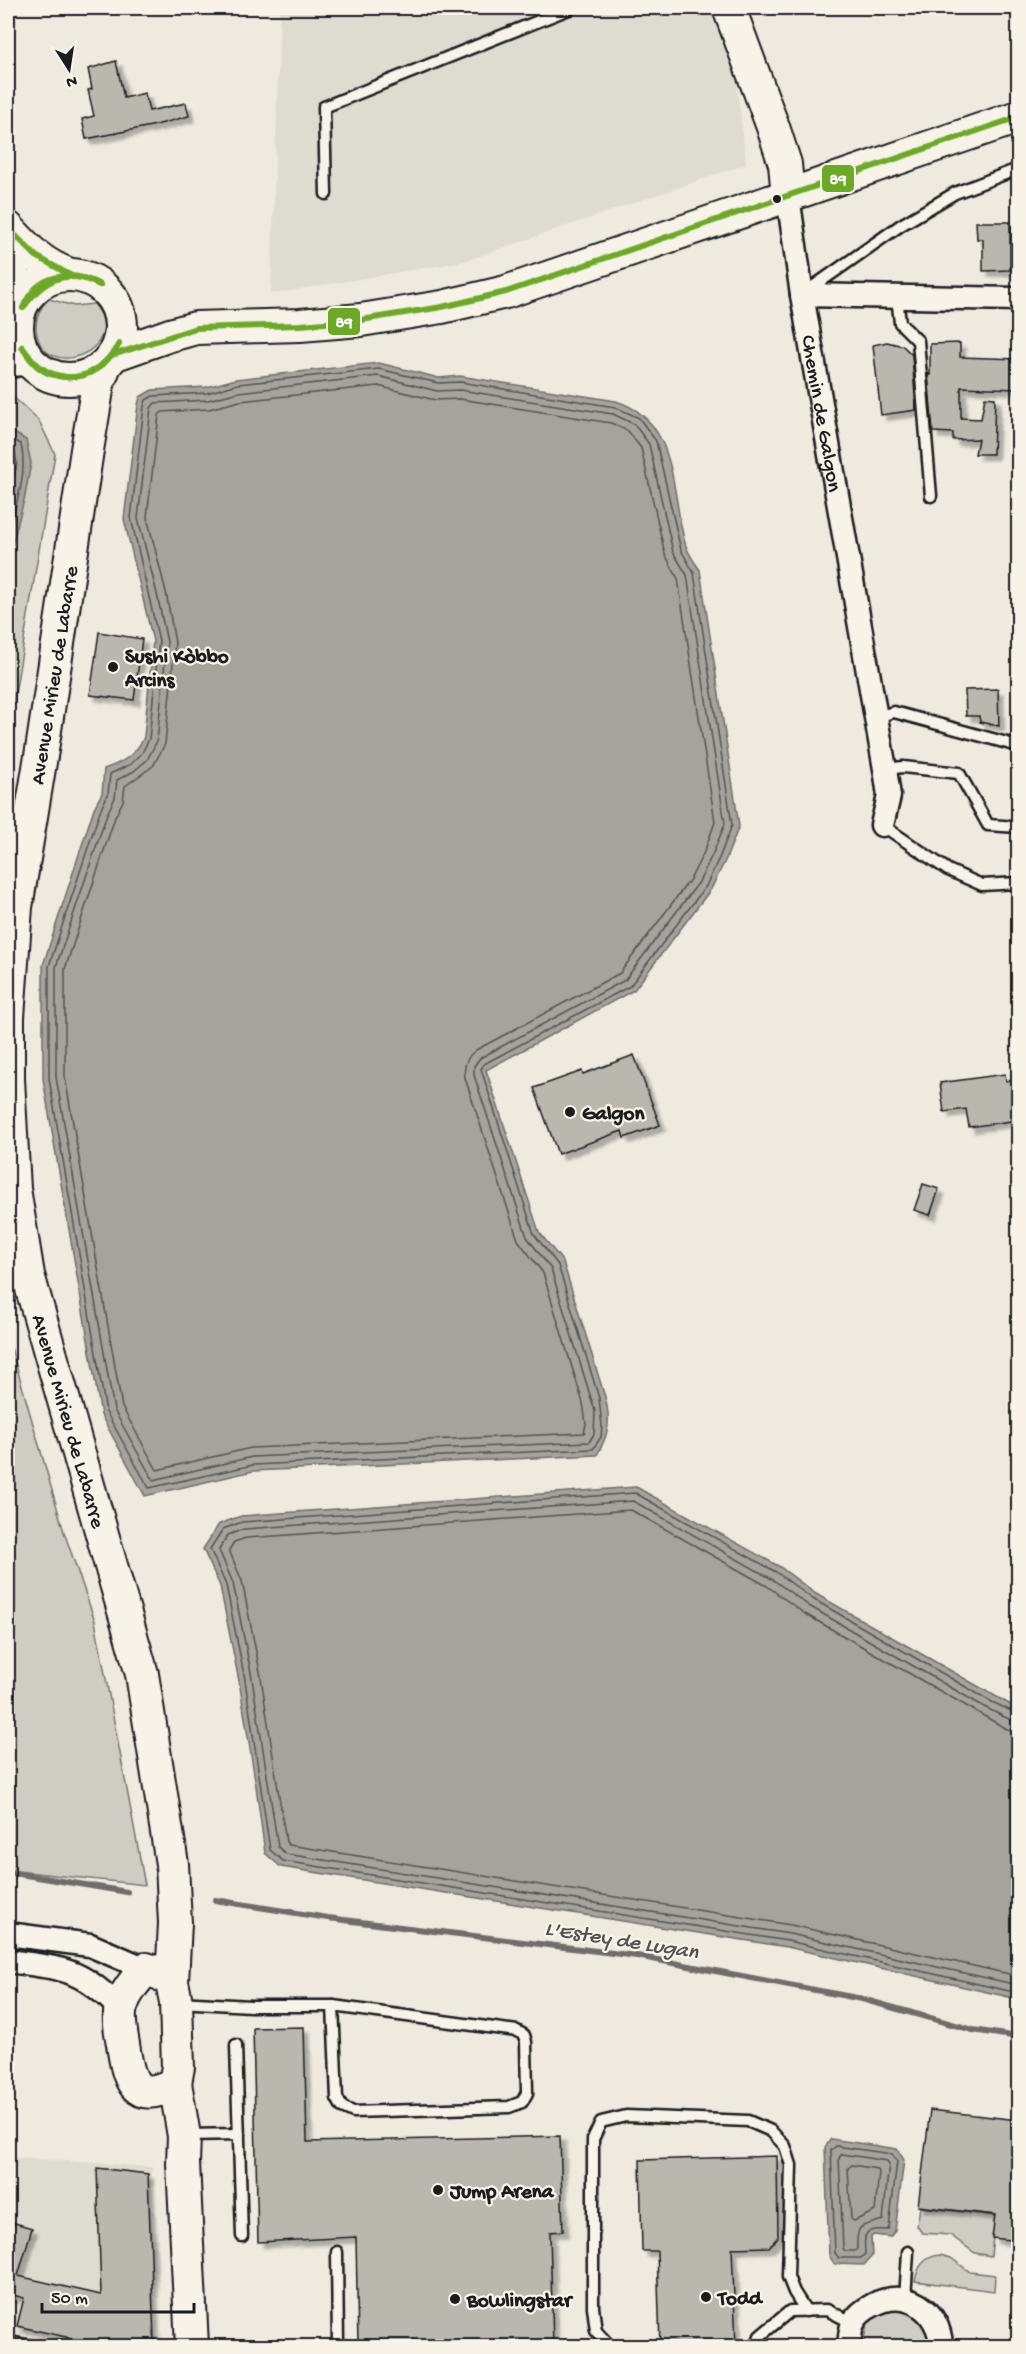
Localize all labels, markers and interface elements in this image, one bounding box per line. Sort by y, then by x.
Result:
north arrow [39,39,99,99]
text: N [64,70,78,91]
line badge: 89 [821,164,855,193]
text: 89 [830,172,846,191]
unlabelled marker [771,193,783,205]
line badge: 89 [327,307,361,336]
text: 89 [336,315,352,334]
street label: Chemin de Galgon [793,334,845,494]
street label: Avenue Mirieu de Labarre [27,563,86,787]
place label: Sushi Kòbbo Arcins [124,646,229,695]
marker: Sushi Kòbbo Arcins [106,660,120,674]
place label: Galgon [582,1103,645,1128]
marker: Galgon [563,1105,577,1119]
street label: Avenue Mirieu de Labarre [24,1312,109,1533]
water label: L'Estey de Lugan [543,1917,700,1967]
place label: Jump Arena [449,2181,555,2206]
marker: Jump Arena [431,2183,445,2197]
scale bar [42,2276,194,2314]
place label: Todd [716,2288,764,2313]
text: 50 m [51,2289,88,2310]
place label: Bowlingstar [466,2290,574,2315]
marker: Todd [699,2290,713,2304]
marker: Bowlingstar [448,2292,462,2306]

